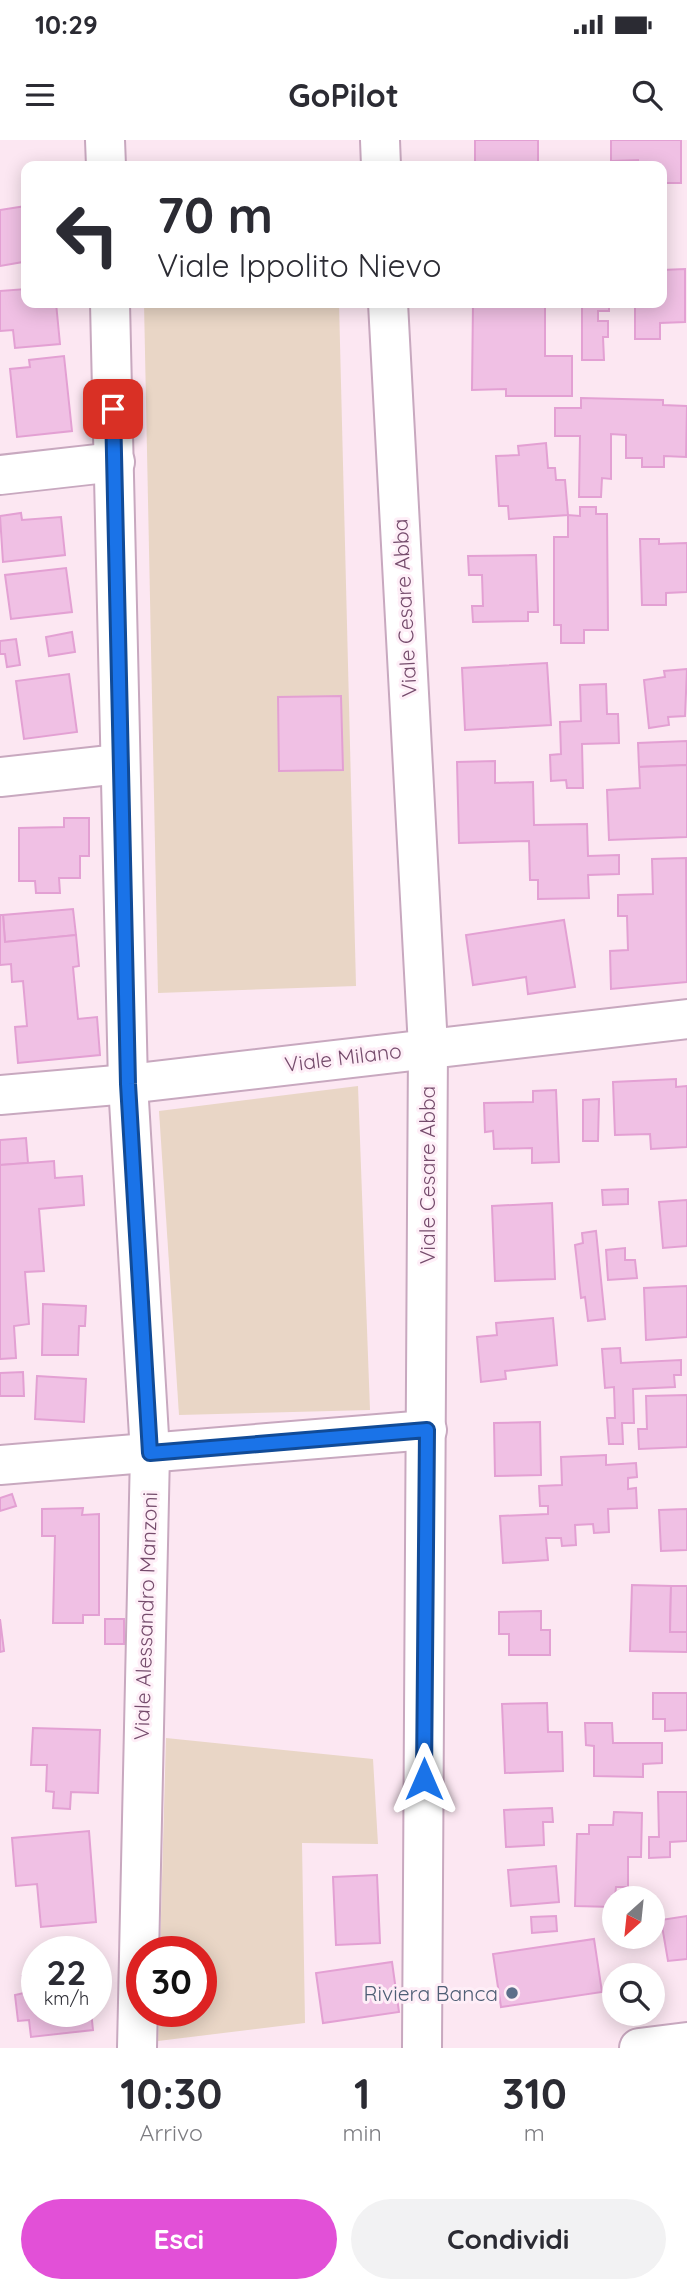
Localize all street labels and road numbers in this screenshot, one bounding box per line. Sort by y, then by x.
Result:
street label: Viale Cesare Abba [386,518,422,698]
street label: Viale Milano [283,1037,403,1077]
street label: Viale Cesare Abba [414,1086,440,1264]
street label: Viale Alessandro Manzoni [128,1491,162,1741]

